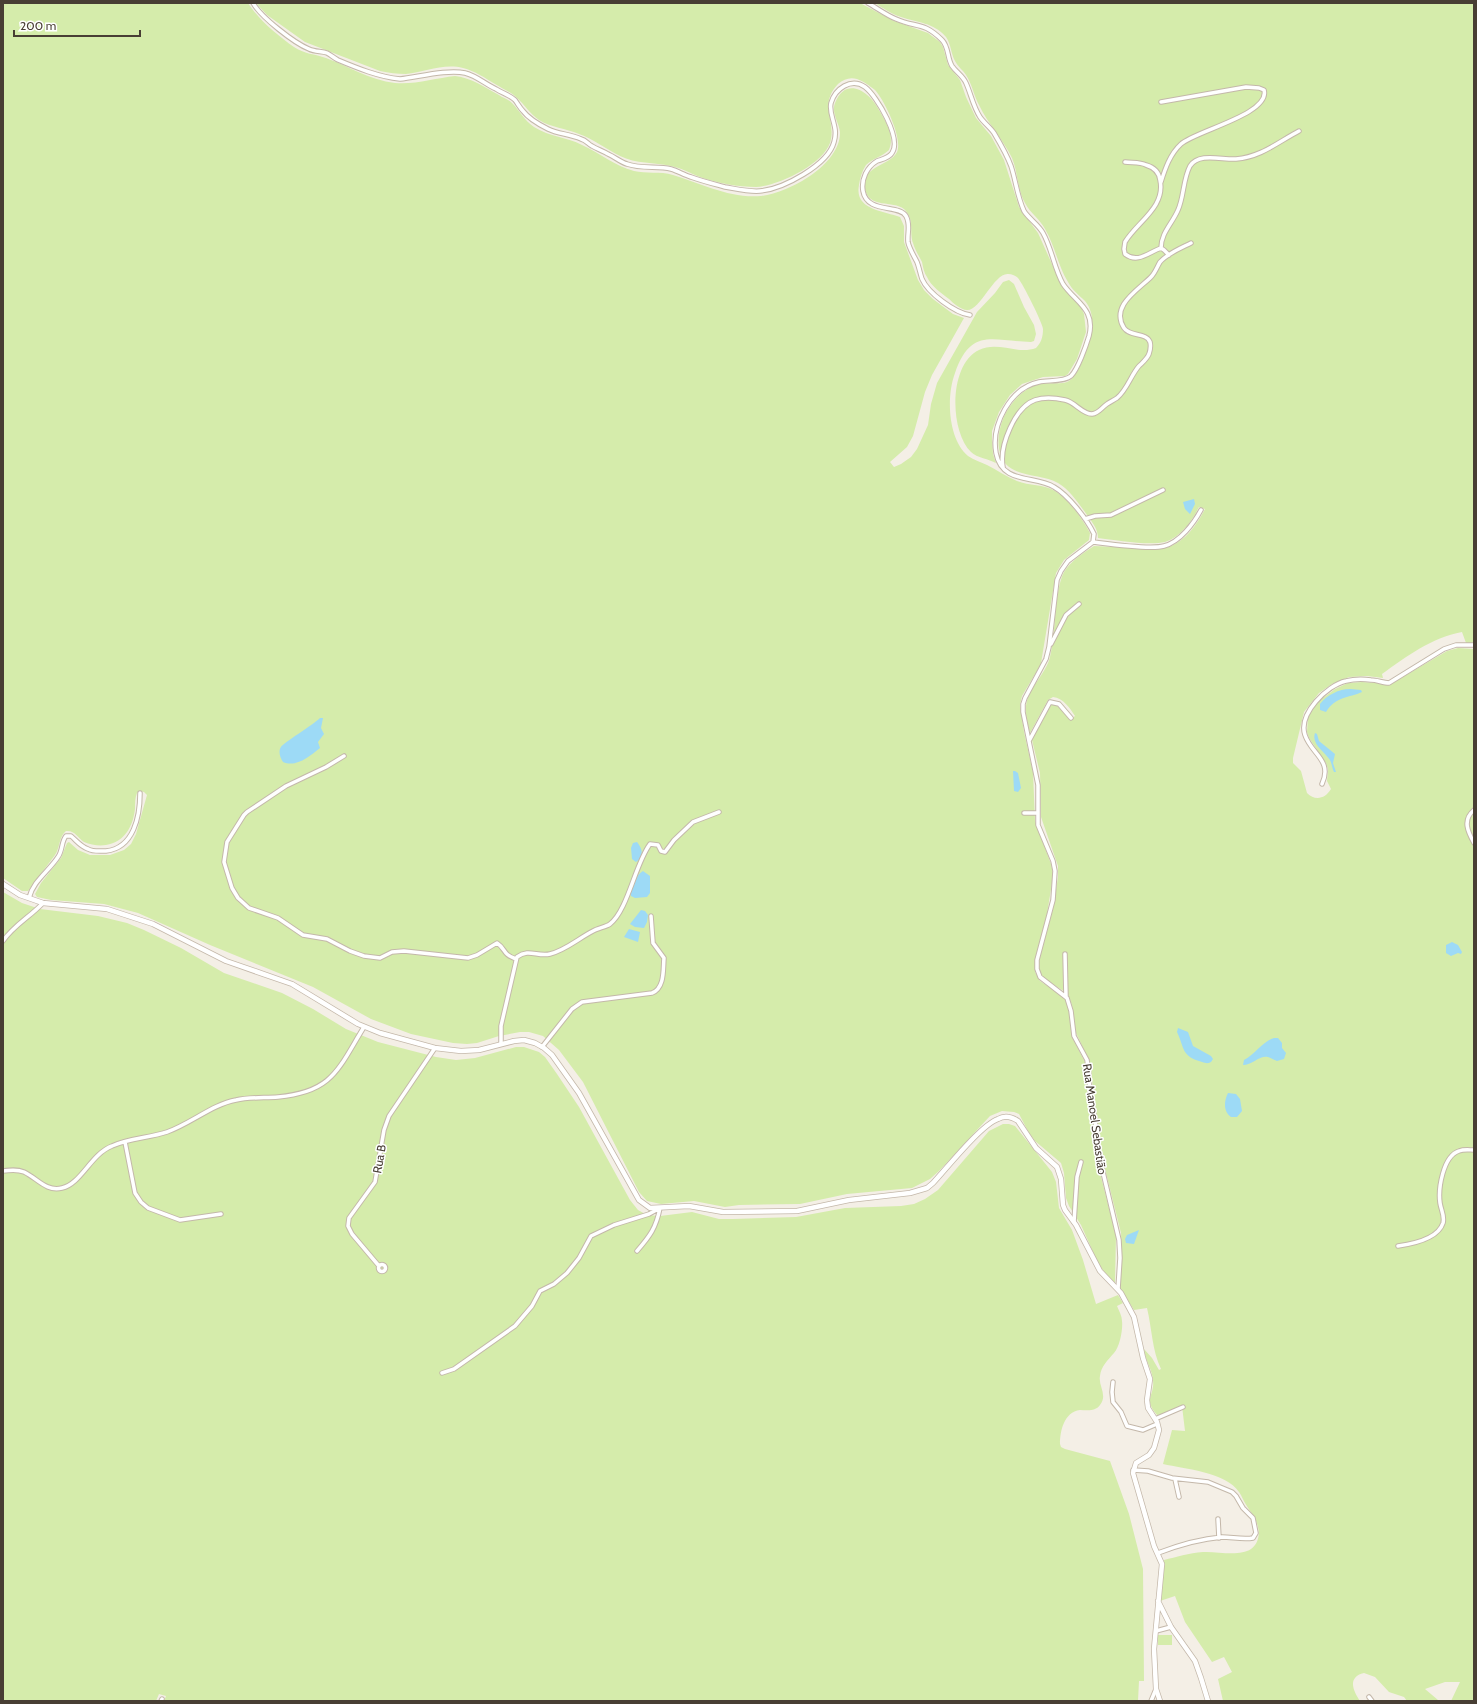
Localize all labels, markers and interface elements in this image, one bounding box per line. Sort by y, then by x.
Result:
scale bar [14,12,140,38]
text: 200 m [20,18,56,33]
street label: Rua Manoel Sebastião [1080,1063,1110,1176]
street label: Rua B [369,1143,389,1175]

